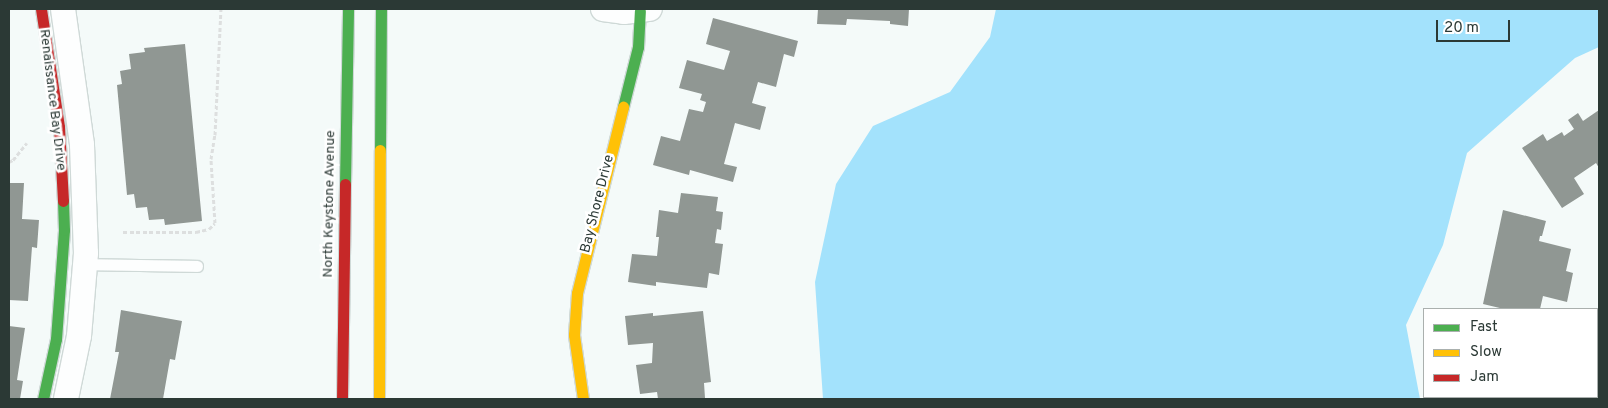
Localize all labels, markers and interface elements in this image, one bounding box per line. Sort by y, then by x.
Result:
scale bar [1438,10,1512,42]
text: 20 m [1444,19,1479,38]
street label: Renaissance Bay Drive [35,28,69,172]
street label: North Keystone Avenue [320,130,340,278]
street label: Bay Shore Drive [578,153,618,255]
legend [1423,308,1598,398]
text: Fast [1470,318,1498,337]
text: Slow [1470,343,1502,362]
text: Jam [1470,368,1499,387]

